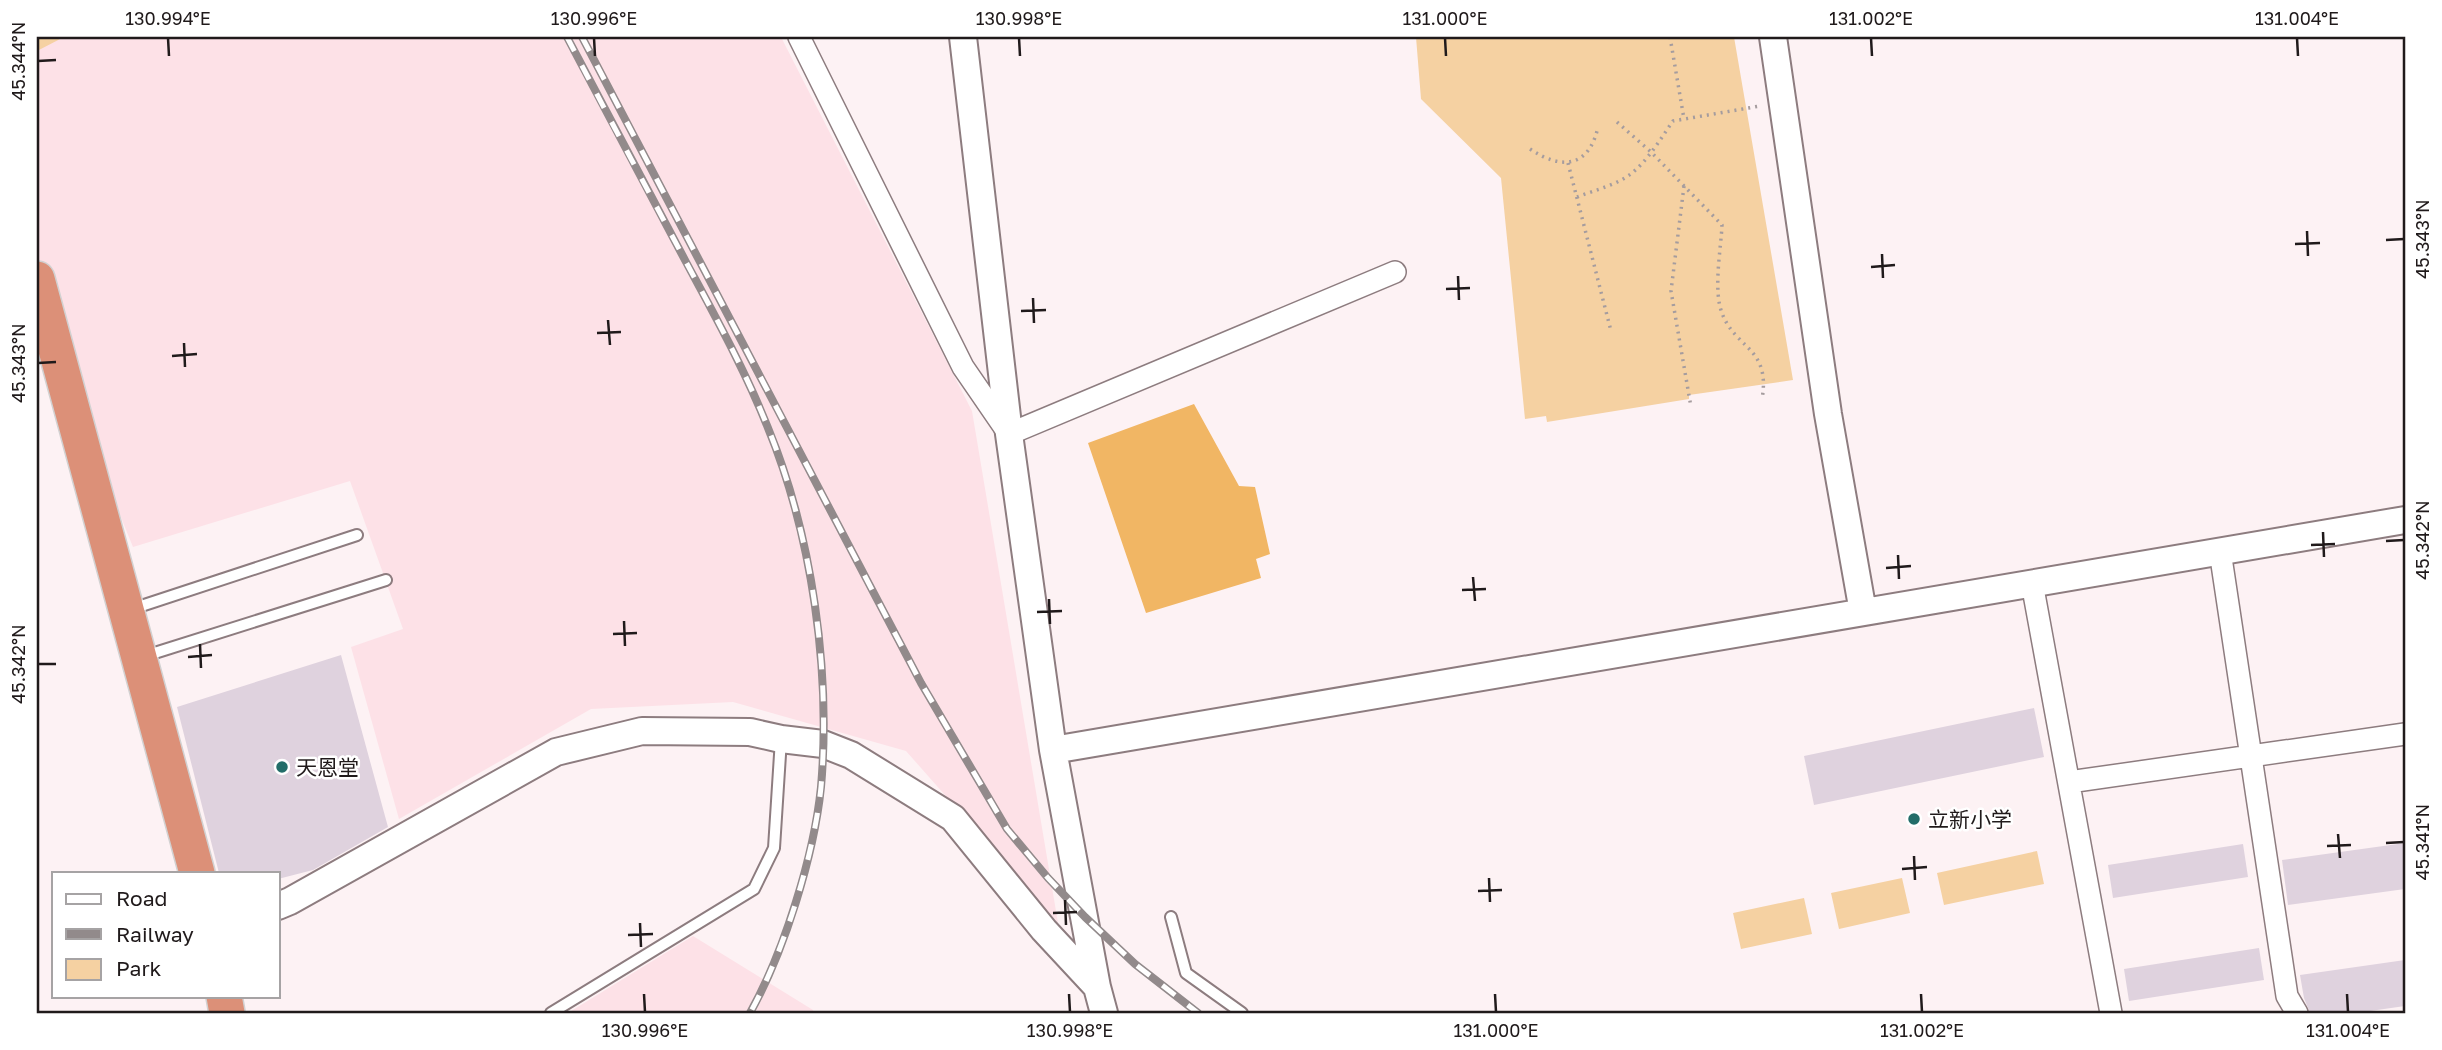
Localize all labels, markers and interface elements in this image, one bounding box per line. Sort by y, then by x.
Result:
text: 130.994°E [125,7,211,29]
text: 130.996°E [551,7,637,29]
text: 130.998°E [976,7,1062,29]
text: 131.000°E [1403,7,1487,29]
text: 131.002°E [1829,7,1913,29]
text: 131.004°E [2255,7,2339,29]
text: 45.344°N [7,21,29,101]
text: 45.343°N [2411,199,2433,279]
text: 45.343°N [7,323,29,403]
text: 45.342°N [2411,500,2433,580]
text: 45.342°N [7,624,29,704]
place label: 天恩堂 [296,754,359,780]
marker: 天恩堂 [274,759,290,775]
text: 45.341°N [2411,804,2433,880]
place label: 立新小学 [1928,806,2012,832]
marker: 立新小学 [1906,811,1922,827]
legend [52,872,280,998]
text: Road [116,885,167,911]
text: Railway [116,921,194,947]
text: Park [116,955,162,981]
text: 130.996°E [602,1019,688,1041]
text: 130.998°E [1027,1019,1113,1041]
text: 131.000°E [1454,1019,1538,1041]
text: 131.002°E [1880,1019,1964,1041]
text: 131.004°E [2306,1019,2390,1041]

